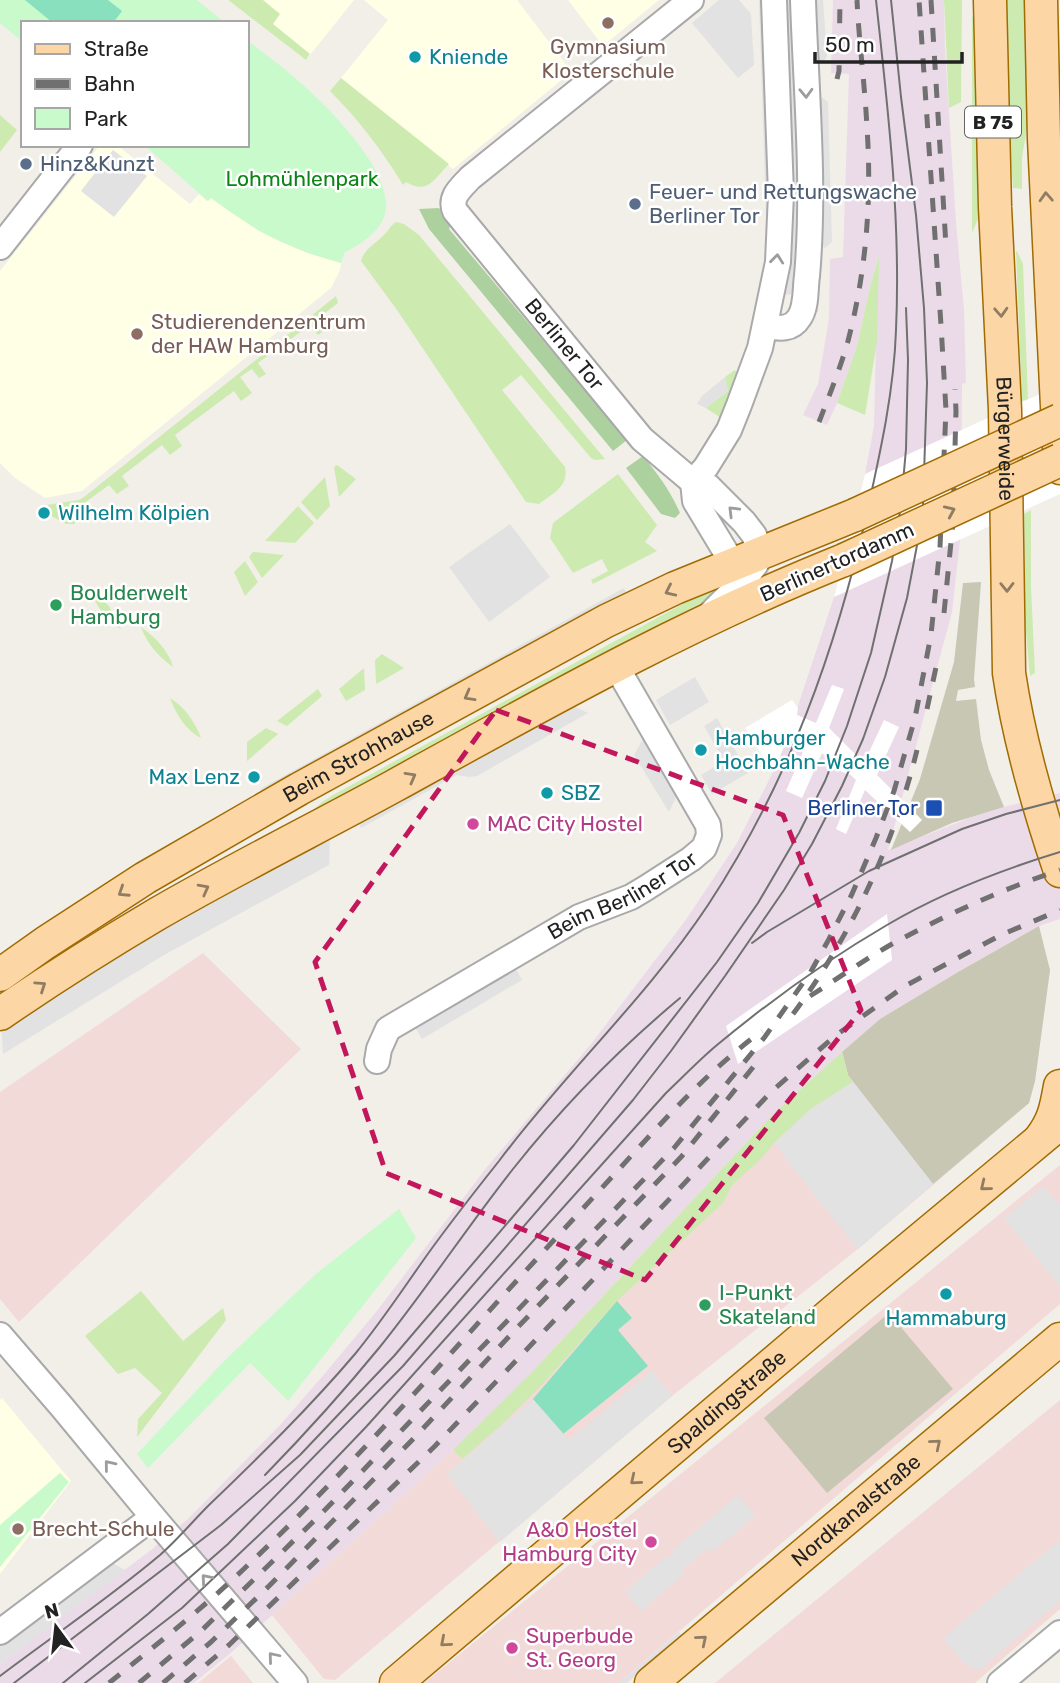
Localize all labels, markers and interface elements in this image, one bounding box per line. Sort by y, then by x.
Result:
marker: Gymnasium Klosterschule [600,15,616,31]
legend [21,21,248,147]
scale bar [815,21,962,65]
text: 50 m [825,32,875,57]
place label: Gymnasium Klosterschule [541,34,675,83]
text: Straße [84,36,149,61]
place label: Kniende [429,44,508,69]
marker: Kniende [407,49,423,65]
text: Bahn [84,71,135,96]
one-way arrow [799,87,814,98]
text: Park [84,106,128,131]
road number: B 75 [965,106,1021,138]
place label: Hinz&Kunzt [40,151,155,176]
marker: Hinz&Kunzt [18,156,34,172]
park label: Lohmühlenpark [225,166,379,191]
place label: Feuer- und Rettungswache Berliner Tor [649,179,917,228]
one-way arrow [1039,191,1054,202]
marker: Feuer- und Rettungswache Berliner Tor [627,196,643,212]
one-way arrow [770,253,785,265]
street label: Berliner Tor [520,293,610,395]
one-way arrow [993,307,1008,318]
place label: Studierendenzentrum der HAW Hamburg [151,309,366,358]
marker: Studierendenzentrum der HAW Hamburg [129,326,145,342]
street label: Bürgerweide [991,376,1019,501]
place label: Wilhelm Kölpien [58,500,210,525]
marker: Wilhelm Kölpien [36,505,52,521]
one-way arrow [943,505,955,519]
one-way arrow [728,506,741,519]
street label: Berlinertordamm [756,516,918,607]
place label: Boulderwelt Hamburg [70,580,188,629]
one-way arrow [999,582,1015,592]
one-way arrow [665,583,677,597]
marker: Boulderwelt Hamburg [48,597,64,613]
one-way arrow [464,688,476,702]
street label: Beim Strohhause [278,705,438,808]
place label: Hamburger Hochbahn-Wache [715,725,890,774]
marker: Hamburger Hochbahn-Wache [693,742,709,758]
place label: Max Lenz [148,764,240,789]
marker: Max Lenz [246,769,262,785]
one-way arrow [403,772,416,785]
place label: SBZ [561,780,601,805]
marker: SBZ [539,785,555,801]
place label: Berliner Tor [807,795,918,820]
marker: Berliner Tor [924,798,944,818]
place label: MAC City Hostel [487,811,643,836]
marker: MAC City Hostel [465,816,481,832]
street label: Beim Berliner Tor [543,846,702,945]
one-way arrow [118,884,131,897]
one-way arrow [196,884,209,897]
one-way arrow [33,982,46,994]
one-way arrow [981,1178,994,1190]
place label: I-Punkt Skateland [719,1280,816,1329]
marker: Hammaburg [938,1286,954,1302]
marker: I-Punkt Skateland [697,1297,713,1313]
place label: Hammaburg [886,1305,1006,1330]
street label: Spaldingstraße [662,1344,791,1459]
one-way arrow [928,1440,941,1452]
street label: Nordkanalstraße [786,1449,925,1572]
one-way arrow [105,1460,117,1473]
one-way arrow [630,1472,643,1484]
place label: Brecht-Schule [32,1516,175,1541]
place label: A&O Hostel Hamburg City [502,1517,637,1566]
marker: Brecht-Schule [10,1521,26,1537]
marker: A&O Hostel Hamburg City [643,1534,659,1550]
one-way arrow [202,1575,215,1588]
north arrow [21,1592,91,1662]
text: N [42,1598,61,1624]
place label: Superbude St. Georg [526,1623,633,1672]
one-way arrow [440,1634,453,1646]
one-way arrow [693,1636,706,1648]
marker: Superbude St. Georg [504,1640,520,1656]
one-way arrow [269,1652,281,1665]

